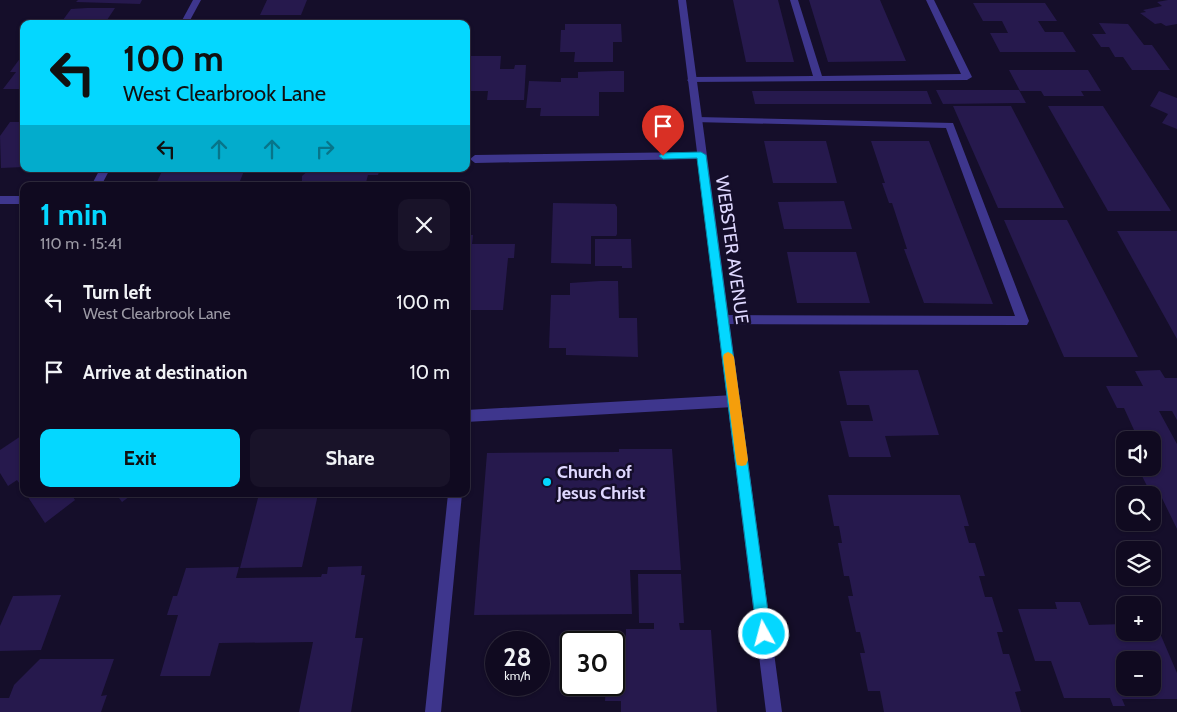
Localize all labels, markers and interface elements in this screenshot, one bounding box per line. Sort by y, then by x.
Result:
text: 100 m [123,37,224,80]
icon: left [40,40,105,105]
text: West Clearbrook Lane [123,80,326,107]
pin [642,105,684,156]
icon: arrive [649,112,677,140]
icon: left [152,135,180,163]
icon: ahead [205,135,233,163]
icon: ahead [258,135,286,163]
icon: right [311,135,339,163]
street label: WEBSTER AVENUE [711,174,753,326]
text: 1 min [40,196,108,233]
button: close [398,199,450,251]
text: 110 m · 15:41 [40,234,122,253]
text: Turn left [83,281,151,304]
icon: left [40,288,68,316]
text: 100 m [396,291,450,314]
text: West Clearbrook Lane [83,304,231,323]
icon: arrive [40,358,68,386]
text: Arrive at destination [83,361,247,384]
text: 10 m [410,361,450,384]
button: Exit [40,429,240,487]
button: Share [250,429,450,487]
map controls [1116,431,1161,696]
button: sound [1116,431,1161,476]
place label: Church of Jesus Christ [556,461,645,504]
marker: Church of Jesus Christ [541,476,553,488]
button: search [1116,486,1161,531]
button: layers [1116,541,1161,586]
button: + [1116,596,1161,641]
position arrow [737,607,789,659]
speed limit sign: 30 [560,631,625,696]
text: 28 [503,642,532,672]
button: − [1116,651,1161,696]
text: km/h [504,668,531,683]

